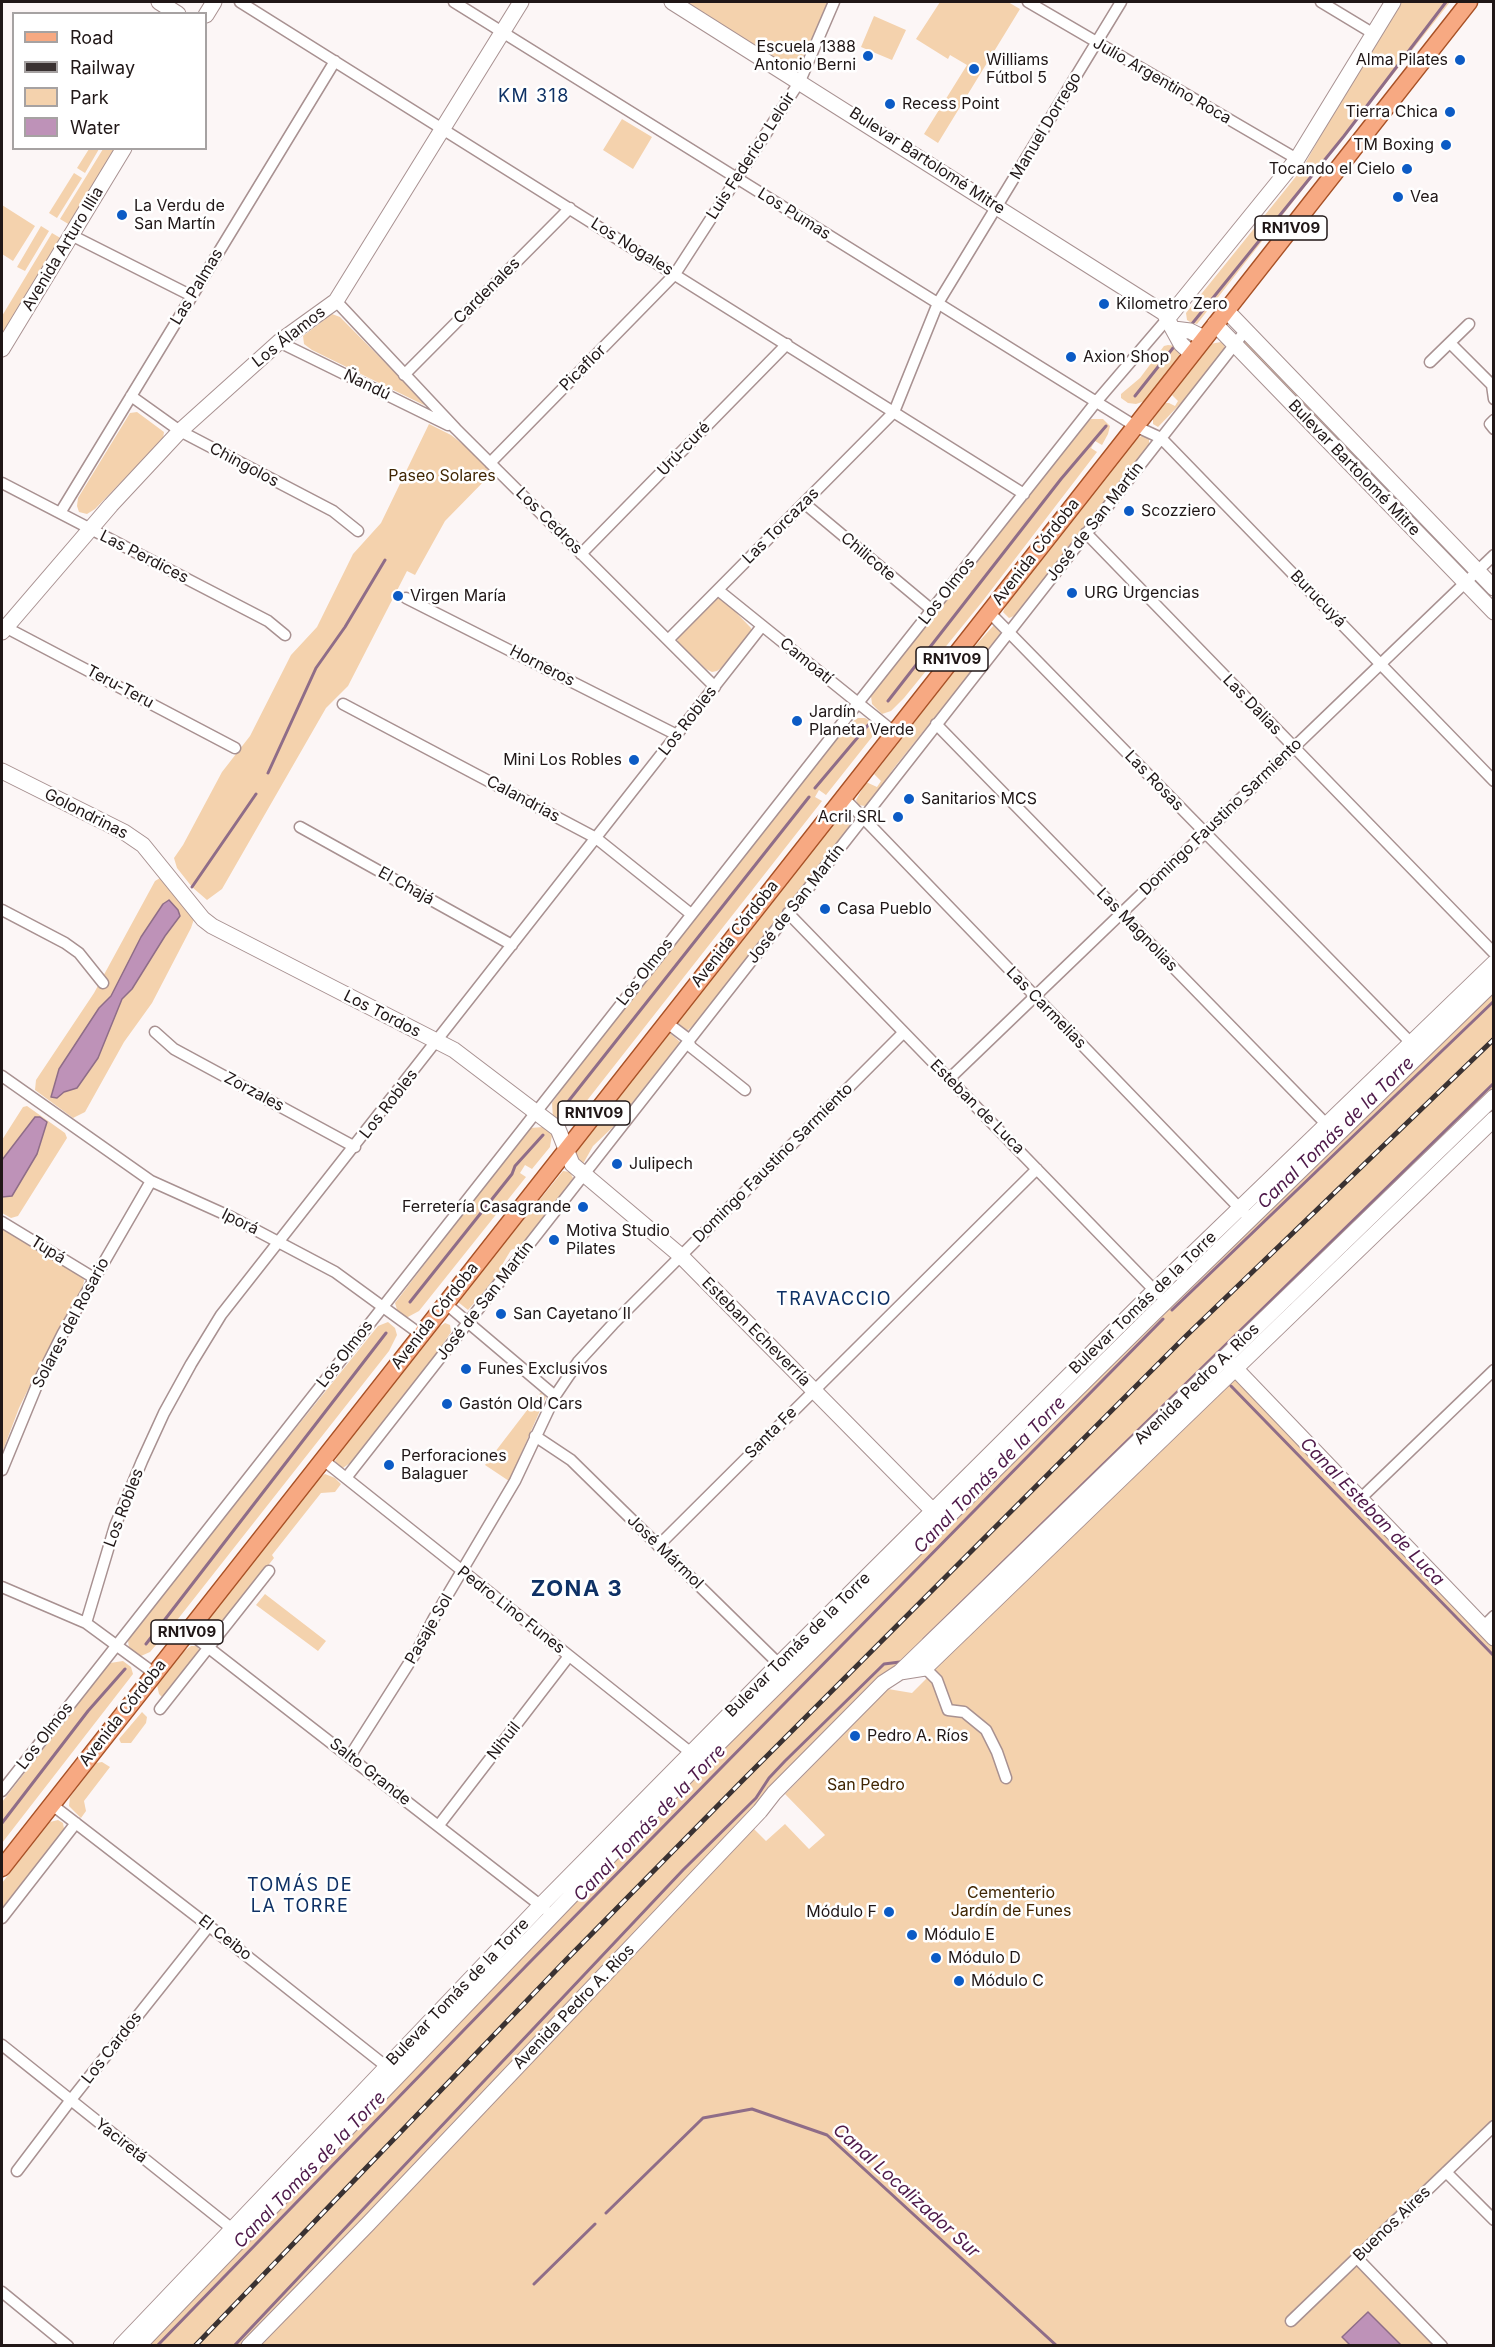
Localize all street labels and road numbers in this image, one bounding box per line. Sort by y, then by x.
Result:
street label: Julio Argentino Roca [1089,34,1235,128]
street label: Manuel Dorrego [1006,69,1086,183]
street label: Luis Federico Leloir [703,89,799,223]
street label: Bulevar Bartolomé Mitre [846,103,1008,219]
street label: Avenida Arturo Illia [18,183,108,315]
street label: Los Pumas [754,184,834,244]
street label: Los Nogales [587,214,677,280]
road number: RN1V09 [1255,216,1327,240]
street label: Las Palmas [167,245,227,329]
street label: Cardenales [450,254,524,328]
street label: Los Álamos [249,302,329,372]
street label: Picaflor [556,341,610,395]
street label: Ñandú [340,365,394,405]
street label: Bulevar Bartolomé Mitre [1284,396,1424,540]
street label: Urú-curé [654,418,714,480]
street label: Chingolos [206,439,282,491]
street label: José de San Martín [1042,459,1148,585]
street label: Los Cedros [512,484,586,558]
street label: Las Torcazas [739,484,823,568]
street label: Avenida Córdoba [988,495,1084,609]
street label: Las Perdices [97,526,191,588]
street label: Chilicote [837,528,899,586]
street label: Los Olmos [915,554,979,628]
street label: Burucuyá [1286,566,1350,632]
street label: Camoatí [776,634,836,688]
street label: Horneros [506,641,578,691]
road number: RN1V09 [916,647,988,671]
street label: Teru-Teru [83,661,157,713]
street label: Las Dalias [1218,671,1286,739]
street label: Los Robles [655,683,721,759]
street label: Domingo Faustino Sarmiento [1136,734,1306,900]
street label: Las Rosas [1121,747,1187,815]
street label: Calandrias [483,772,563,826]
street label: Golondrinas [41,785,131,843]
street label: José de San Martín [743,841,849,967]
street label: El Chajá [375,863,437,909]
street label: Avenida Córdoba [687,877,783,991]
street label: Las Magnolias [1092,884,1182,976]
street label: Los Olmos [613,935,677,1009]
street label: Las Carmelias [1002,963,1090,1053]
street label: Los Tordos [340,986,424,1042]
street label: Esteban de Luca [926,1056,1028,1158]
street label: Los Robles [356,1066,422,1142]
street label: Zorzales [221,1068,287,1116]
street label: Domingo Faustino Sarmiento [689,1079,857,1247]
road number: RN1V09 [558,1101,630,1125]
street label: Iporá [218,1205,262,1239]
street label: Bulevar Tomás de la Torre [1066,1228,1220,1378]
street label: Tupá [27,1232,69,1268]
street label: José de San Martín [432,1238,538,1364]
street label: Solares del Rosario [28,1254,114,1392]
street label: Avenida Córdoba [387,1259,483,1373]
street label: Esteban Echeverría [698,1274,814,1390]
street label: Los Olmos [313,1317,377,1391]
street label: Avenida Pedro A. Ríos [1131,1319,1263,1449]
street label: Santa Fe [741,1403,801,1463]
street label: Los Robles [100,1466,148,1550]
street label: José Mármol [623,1511,707,1593]
street label: Pedro Lino Funes [453,1562,569,1658]
street label: Bulevar Tomás de la Torre [722,1569,874,1721]
street label: Pasaje Sol [401,1590,457,1668]
road number: RN1V09 [151,1620,223,1644]
street label: Avenida Córdoba [75,1656,171,1770]
street label: Los Olmos [13,1699,77,1773]
street label: Nihuil [483,1718,525,1764]
street label: Salto Grande [325,1734,415,1810]
street label: El Ceibo [195,1911,255,1965]
street label: Bulevar Tomás de la Torre [383,1915,533,2069]
street label: Avenida Pedro A. Ríos [509,1941,639,2073]
street label: Los Cardos [78,2008,146,2088]
street label: Yaciretá [91,2115,151,2167]
street label: Buenos Aires [1349,2182,1435,2266]

